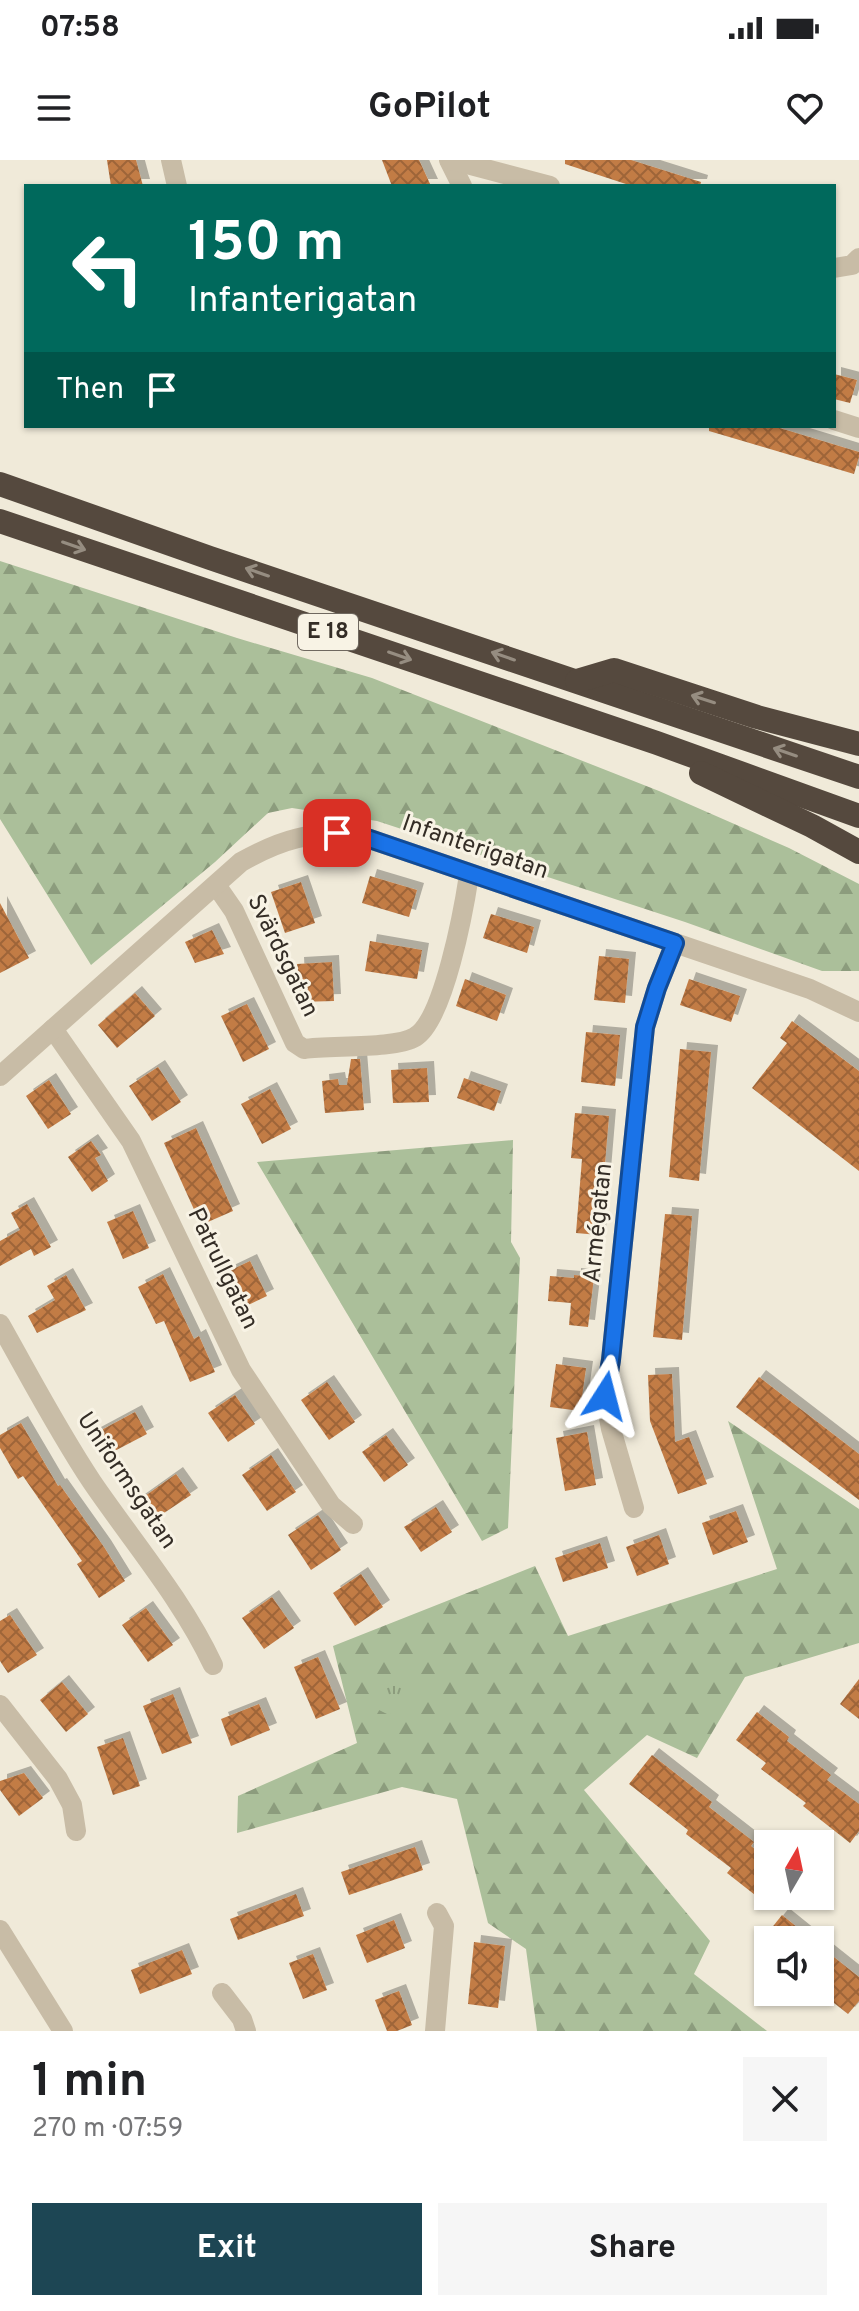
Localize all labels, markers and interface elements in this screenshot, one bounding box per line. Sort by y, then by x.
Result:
text: 07:58 [40,10,120,47]
text: GoPilot [368,85,491,131]
icon: menu [32,86,76,130]
icon: heart [783,86,827,130]
text: 150 m [188,210,344,280]
icon: left [56,216,160,320]
text: Infanterigatan [188,279,417,325]
icon: arrive [140,368,184,412]
text: Then [56,372,124,409]
one-way arrow [61,539,86,554]
one-way arrow [244,563,269,578]
road number: E 18 [298,614,358,650]
one-way arrow [491,647,516,662]
one-way arrow [387,650,412,665]
one-way arrow [691,691,716,706]
one-way arrow [773,743,798,758]
pin [303,799,371,867]
street label: Infanterigatan [398,809,552,887]
icon: arrive [315,811,359,855]
street label: Svärdsgatan [239,890,325,1022]
street label: Armégatan [578,1162,620,1284]
street label: Patrullgatan [180,1203,264,1335]
position arrow [563,1354,647,1438]
street label: Uniformsgatan [69,1407,183,1555]
north arrow [754,1830,834,1910]
map controls [754,1830,834,2006]
button: sound [754,1926,834,2006]
text: 1 min [32,2053,147,2113]
button: close [743,2057,827,2141]
text: 270 m · 07:59 [32,2113,183,2146]
button: Exit [32,2203,422,2295]
button: Share [438,2203,827,2295]

